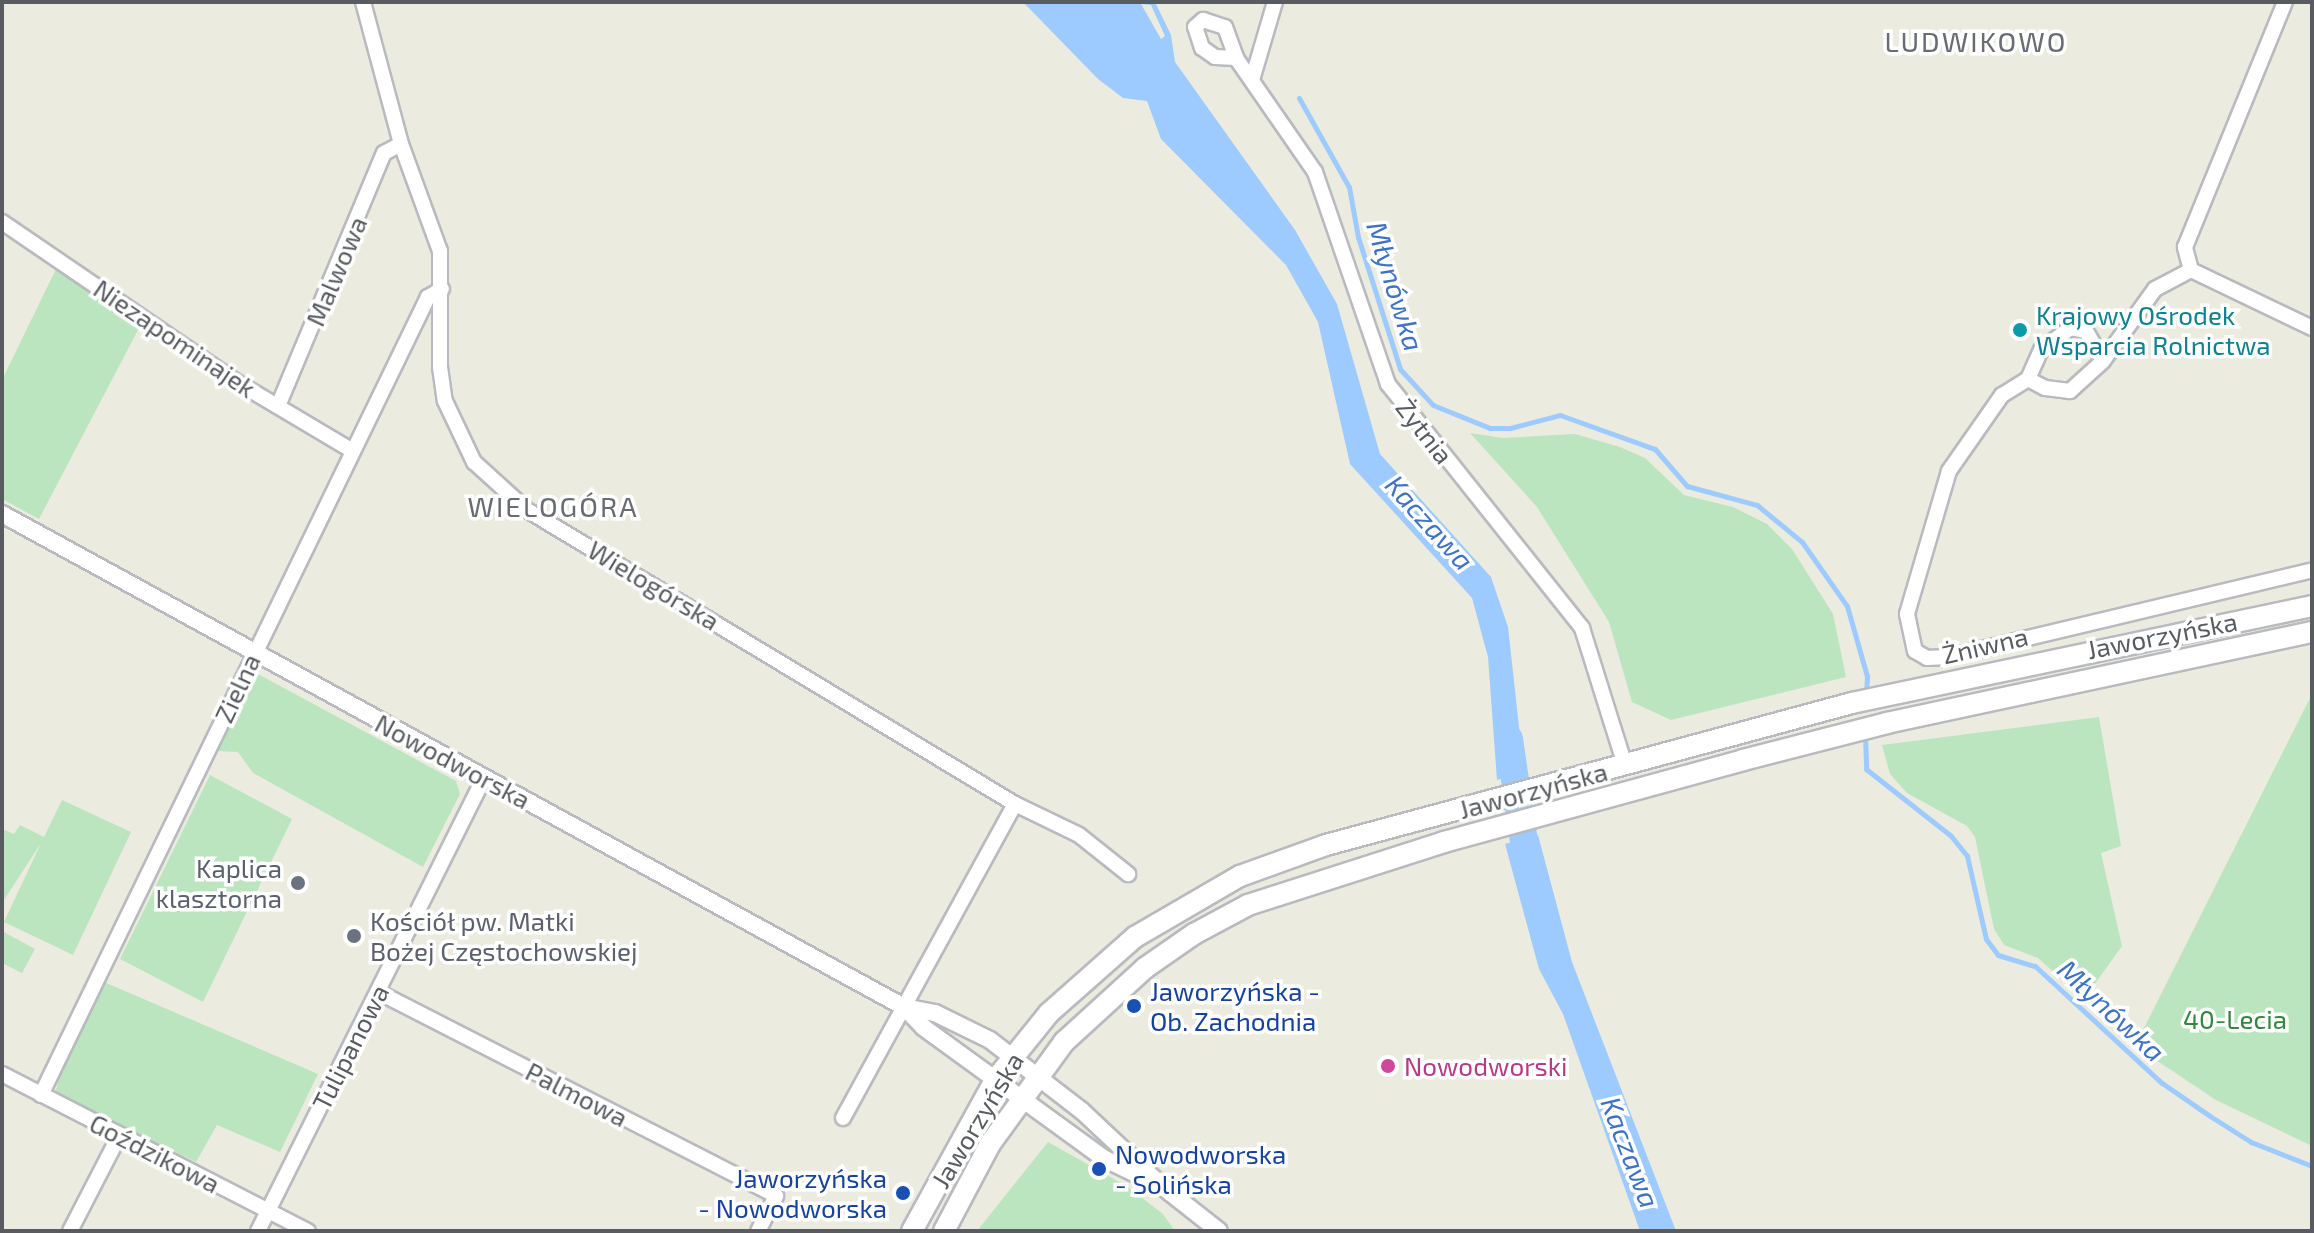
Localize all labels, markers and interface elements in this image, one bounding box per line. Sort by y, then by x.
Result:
district label: LUDWIKOWO [1885,24,2067,58]
street label: Malwowa [299,211,373,331]
water label: Młynówka [1360,217,1432,355]
street label: Niezapominajek [88,272,262,404]
place label: Krajowy Ośrodek Wsparcia Rolnictwa [2036,299,2271,360]
marker: Krajowy Ośrodek Wsparcia Rolnictwa [2011,321,2029,339]
street label: Żytnia [1390,392,1460,470]
water label: Kaczawa [1379,468,1481,576]
district label: WIELOGÓRA [467,489,639,523]
street label: Wielogórska [583,534,725,636]
street label: Jaworzyńska [2084,605,2240,665]
street label: Żniwna [1939,620,2031,670]
street label: Zielna [208,649,266,727]
street label: Nowodworska [370,707,536,815]
street label: Jaworzyńska [1455,755,1611,825]
place label: Kaplica klasztorna [156,852,282,914]
marker: Kaplica klasztorna [289,874,307,892]
place label: Kościół pw. Matki Bożej Częstochowskiej [370,905,638,966]
marker: Kościół pw. Matki Bożej Częstochowskiej [345,927,363,945]
water label: Młynówka [2052,952,2172,1068]
place label: Jaworzyńska - Ob. Zachodnia [1150,975,1320,1036]
street label: Tulipanowa [305,979,395,1115]
marker: Jaworzyńska - Ob. Zachodnia [1125,997,1143,1015]
park label: 40-Lecia [2183,1003,2287,1035]
street label: Jaworzyńska [924,1047,1030,1193]
place label: Nowodworski [1404,1050,1567,1082]
street label: Palmowa [521,1055,633,1133]
marker: Nowodworski [1379,1057,1397,1075]
water label: Kaczawa [1595,1092,1667,1212]
street label: Goździkowa [85,1107,225,1199]
place label: Nowodworska - Solińska [1115,1138,1286,1200]
marker: Nowodworska - Solińska [1090,1160,1108,1178]
place label: Jaworzyńska - Nowodworska [698,1162,887,1224]
marker: Jaworzyńska - Nowodworska [894,1184,912,1202]

